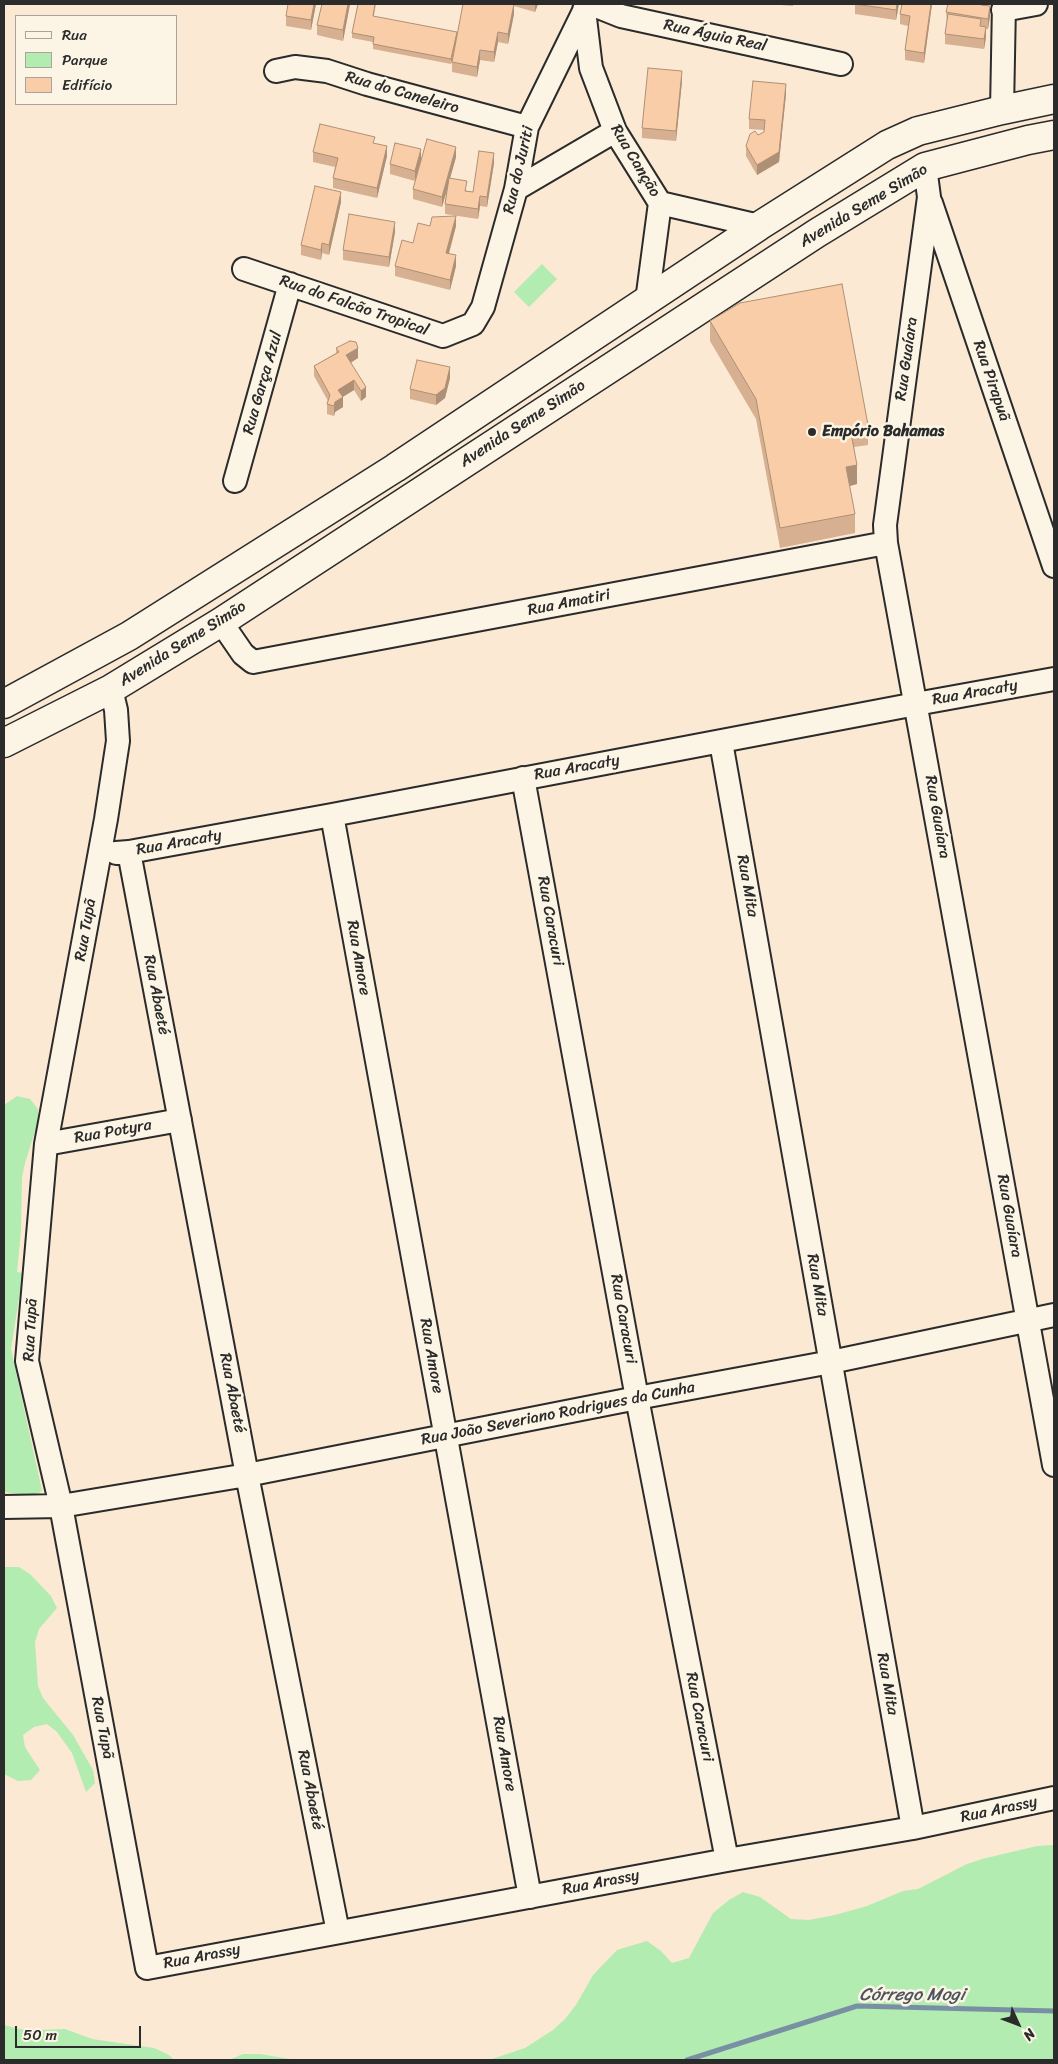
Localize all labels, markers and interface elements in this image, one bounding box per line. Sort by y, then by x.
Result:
legend [15,15,178,105]
street label: Rua Águia Real [662,16,768,56]
text: Rua [62,22,87,48]
text: Parque [62,47,107,73]
street label: Rua do Caneleiro [343,68,461,118]
text: Edifício [62,72,112,98]
street label: Rua Canção [606,121,664,201]
street label: Rua do Juriti [500,124,538,216]
street label: Avenida Seme Simão [797,160,931,252]
street label: Rua do Falcão Tropical [277,271,431,341]
street label: Rua Guaíara [892,316,922,402]
street label: Rua Garça Azul [239,329,287,437]
street label: Rua Pirapuã [968,338,1014,424]
street label: Avenida Seme Simão [457,376,589,472]
place label: Empório Bahamas [822,422,944,442]
marker: Empório Bahamas [806,426,818,438]
street label: Rua Amatiri [526,586,612,620]
street label: Avenida Seme Simão [116,597,250,691]
street label: Rua Aracaty [931,676,1019,710]
street label: Rua Aracaty [533,751,621,785]
street label: Rua Guaíara [920,774,954,860]
street label: Rua Aracaty [135,826,223,860]
street label: Rua Mita [732,853,762,919]
street label: Rua Caracuri [533,875,567,967]
street label: Rua Tupã [71,897,101,963]
street label: Rua Amore [342,919,374,997]
street label: Rua Abaeté [139,953,173,1037]
street label: Rua Potyra [73,1116,153,1148]
street label: Rua Guaíara [992,1173,1026,1259]
street label: Rua Mita [802,1252,832,1318]
street label: Rua Caracuri [606,1273,640,1365]
street label: Rua Tupã [20,1298,42,1362]
street label: Rua Amore [415,1317,447,1395]
street label: Rua Abaeté [215,1351,249,1435]
street label: Rua João Severiano Rodrigues da Cunha [420,1378,696,1450]
street label: Rua Mita [872,1651,902,1717]
street label: Rua Caracuri [681,1671,717,1763]
street label: Rua Tupã [87,1695,117,1761]
street label: Rua Amore [488,1715,520,1793]
street label: Rua Abaeté [293,1748,327,1832]
street label: Rua Arassy [959,1793,1039,1827]
street label: Rua Arassy [561,1866,641,1900]
street label: Rua Arassy [162,1940,242,1974]
water label: Córrego Mogi [859,1984,965,2006]
north arrow [993,1999,1043,2049]
scale bar [18,2016,144,2048]
text: 50 m [23,2022,57,2048]
text: N [1017,2022,1042,2047]

